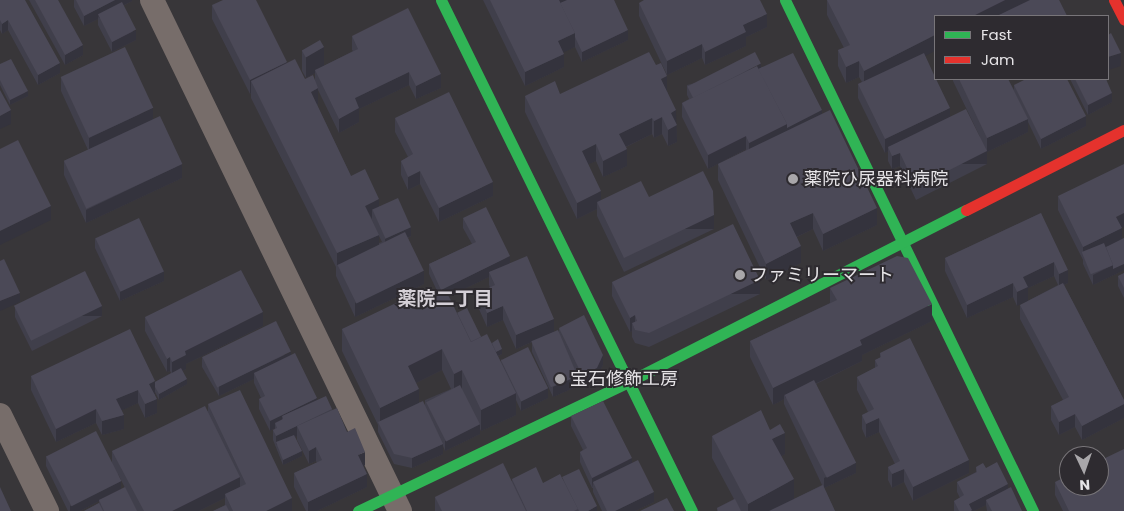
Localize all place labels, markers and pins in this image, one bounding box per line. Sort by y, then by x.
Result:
place label: 薬院ひ尿器科病院 [804,168,948,190]
marker: 薬院ひ尿器科病院 [786,172,800,186]
place label: ファミリーマート [750,264,894,286]
marker: ファミリーマート [734,269,746,281]
place label: 宝石修飾工房 [570,368,678,390]
marker: 宝石修飾工房 [554,373,566,385]

